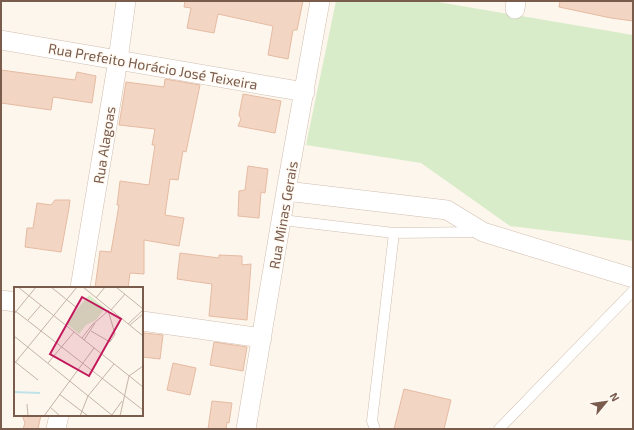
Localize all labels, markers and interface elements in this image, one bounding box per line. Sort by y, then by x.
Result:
street label: Rua Prefeito Horácio José Teixeira [47,39,259,93]
street label: Rua Alagoas [89,105,119,185]
street label: Rua Minas Gerais [265,160,301,270]
inset map [14,287,143,416]
north arrow [586,382,626,422]
text: N [608,390,623,404]

